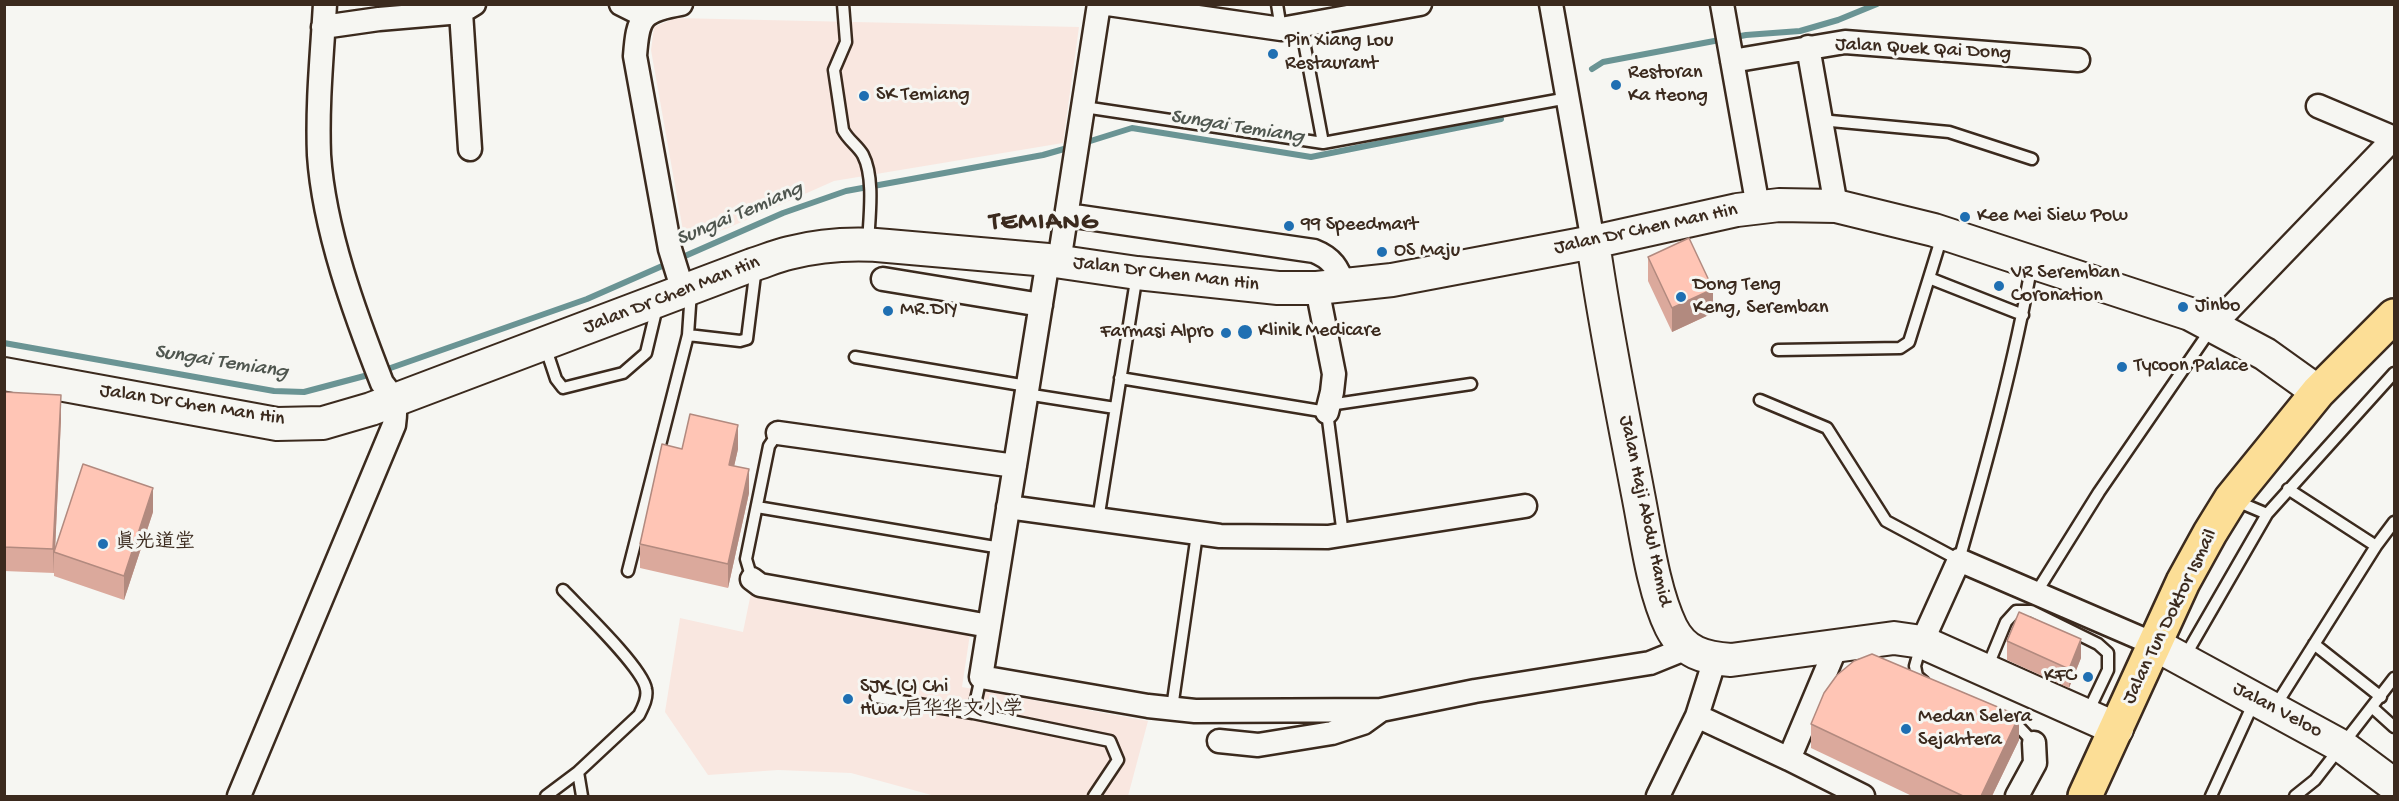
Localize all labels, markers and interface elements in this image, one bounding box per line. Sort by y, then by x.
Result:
place label: Pin Xiang Lou Restaurant [1285,30,1393,77]
street label: Jalan Quek Qai Dong [1834,33,2012,67]
marker: Pin Xiang Lou Restaurant [1266,47,1280,61]
place label: Restoran Ka Heong [1628,62,1708,109]
marker: Restoran Ka Heong [1609,78,1623,92]
place label: SK Temiang [876,84,970,108]
marker: SK Temiang [857,89,871,103]
water label: Sungai Temiang [1169,105,1305,151]
water label: Sungai Temiang [673,177,807,253]
street label: Jalan Dr Chen Man Hin [1552,199,1740,261]
place label: Kee Mei Siew Pow [1977,205,2128,229]
district label: TEMIANG [989,208,1099,240]
marker: Kee Mei Siew Pow [1958,210,1972,224]
place label: 99 Speedmart [1301,214,1418,238]
marker: 99 Speedmart [1282,219,1296,233]
place label: OS Maju [1394,240,1460,264]
marker: OS Maju [1375,245,1389,259]
street label: Jalan Dr Chen Man Hin [580,251,764,341]
street label: Jalan Dr Chen Man Hin [1072,252,1260,298]
place label: VR Seremban Coronation [2011,262,2120,309]
place label: Dong Teng Keng, Seremban [1693,274,1829,321]
marker: VR Seremban Coronation [1992,279,2006,293]
marker: Dong Teng Keng, Seremban [1674,290,1688,304]
place label: Jinbo [2195,295,2240,319]
place label: MR.DIY [900,299,958,323]
marker: Jinbo [2176,300,2190,314]
marker: MR.DIY [881,304,895,318]
place label: Klinik Medicare [1258,320,1381,344]
place label: Farmasi Alpro [1100,321,1214,345]
marker: Klinik Medicare [1236,323,1254,341]
marker: Farmasi Alpro [1219,326,1233,340]
water label: Sungai Temiang [153,340,289,386]
place label: Tycoon Palace [2134,355,2248,379]
marker: Tycoon Palace [2115,360,2129,374]
street label: Jalan Dr Chen Man Hin [98,380,286,432]
street label: Jalan Haji Abdul Hamid [1612,414,1676,608]
street label: Jalan Tun Doktor Ismail [2118,526,2224,708]
place label: 真光道堂 [115,532,195,556]
marker: 真光道堂 [96,537,110,551]
place label: KFC [2044,665,2076,689]
marker: KFC [2081,670,2095,684]
place label: SJK (C) Chi Hwa 启华华文小学 [860,676,1023,723]
street label: Jalan Veloo [2228,677,2326,745]
marker: SJK (C) Chi Hwa 启华华文小学 [841,692,855,706]
place label: Medan Selera Sejahtera [1918,706,2032,753]
marker: Medan Selera Sejahtera [1899,722,1913,736]

